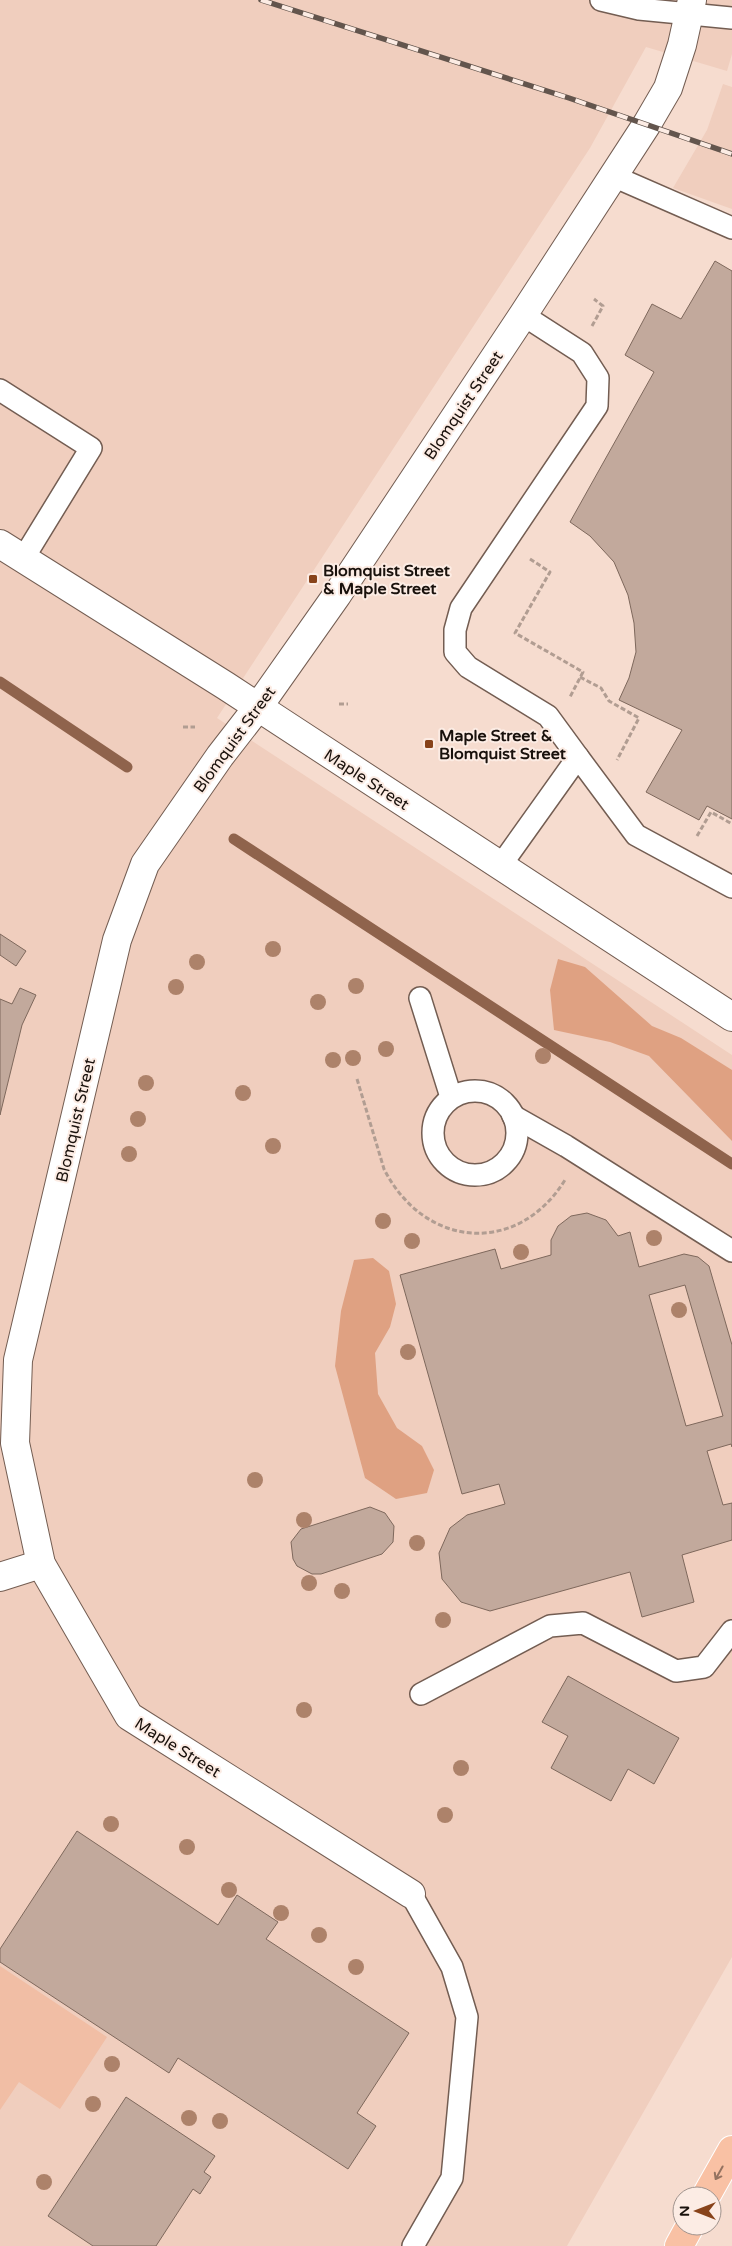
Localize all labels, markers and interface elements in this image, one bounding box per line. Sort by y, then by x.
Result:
street label: Blomquist Street [420,347,508,464]
place label: Blomquist Street & Maple Street [323,561,451,599]
marker: Blomquist Street & Maple Street [307,573,319,585]
street label: Blomquist Street [189,682,280,797]
place label: Maple Street & Blomquist Street [439,726,567,764]
marker: Maple Street & Blomquist Street [423,738,435,750]
street label: Maple Street [320,745,413,815]
street label: Blomquist Street [52,1056,100,1184]
street label: Maple Street [131,1714,224,1782]
one-way arrow [714,2165,723,2180]
north arrow [672,2186,722,2236]
text: N [676,2205,693,2217]

